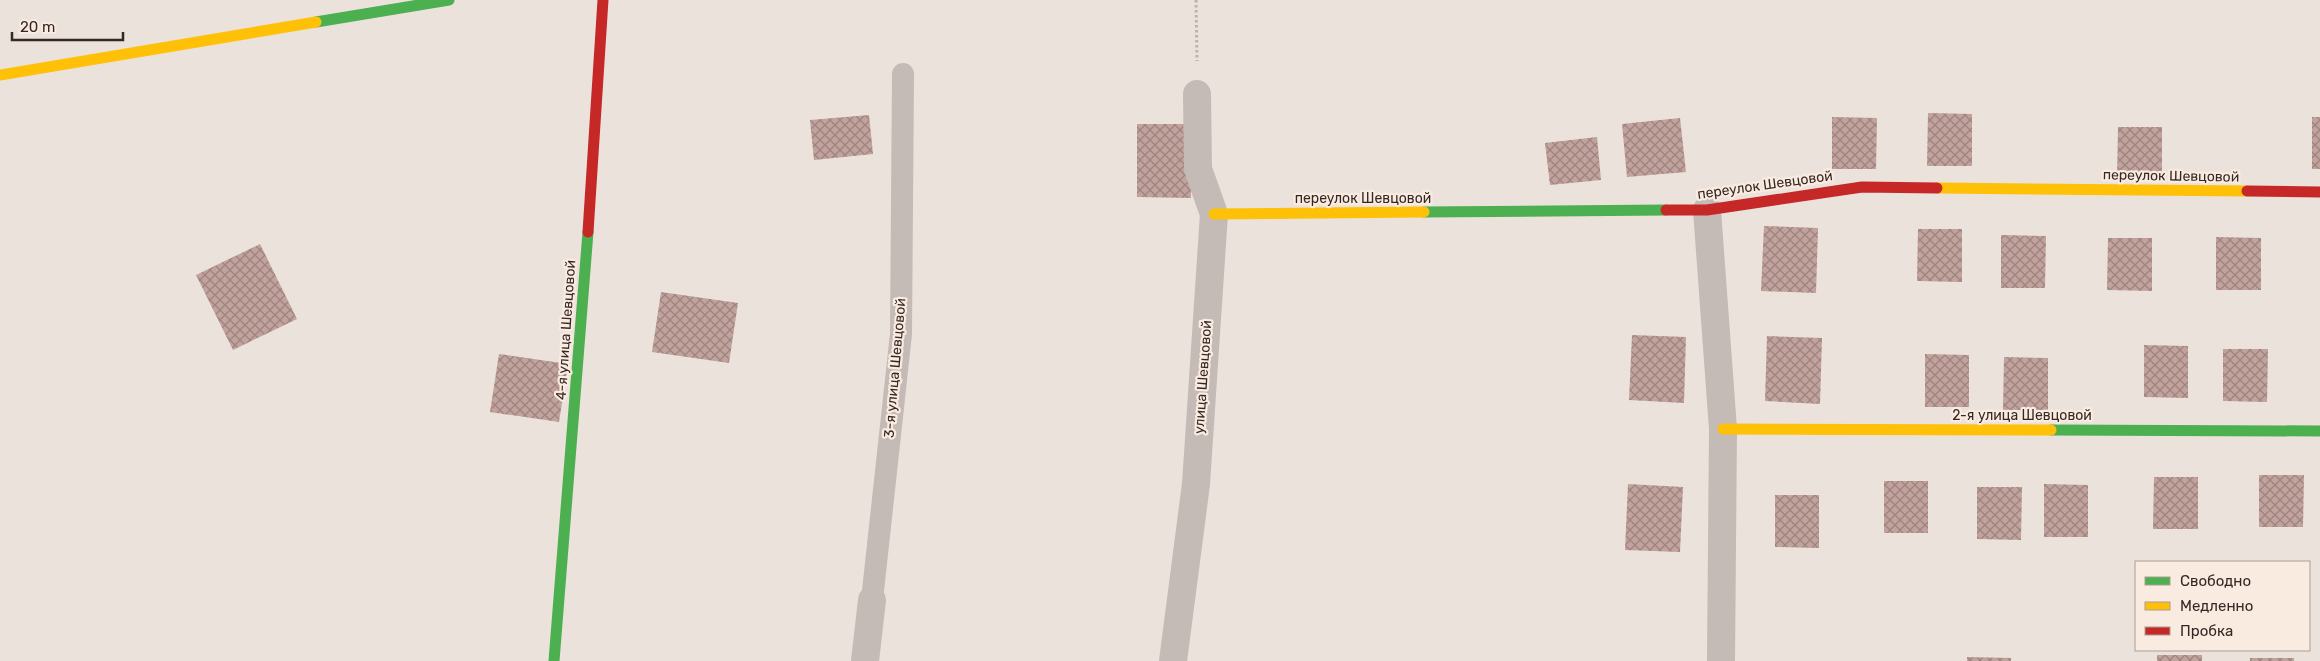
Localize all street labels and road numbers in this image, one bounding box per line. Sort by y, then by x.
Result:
street label: переулок Шевцовой [2103,166,2239,186]
street label: переулок Шевцовой [1696,167,1834,203]
street label: переулок Шевцовой [1295,190,1431,207]
street label: 4-я улица Шевцовой [553,259,579,401]
street label: 3-я улица Шевцовой [880,297,910,439]
street label: улица Шевцовой [1191,320,1215,434]
street label: 2-я улица Шевцовой [1952,407,2092,424]

